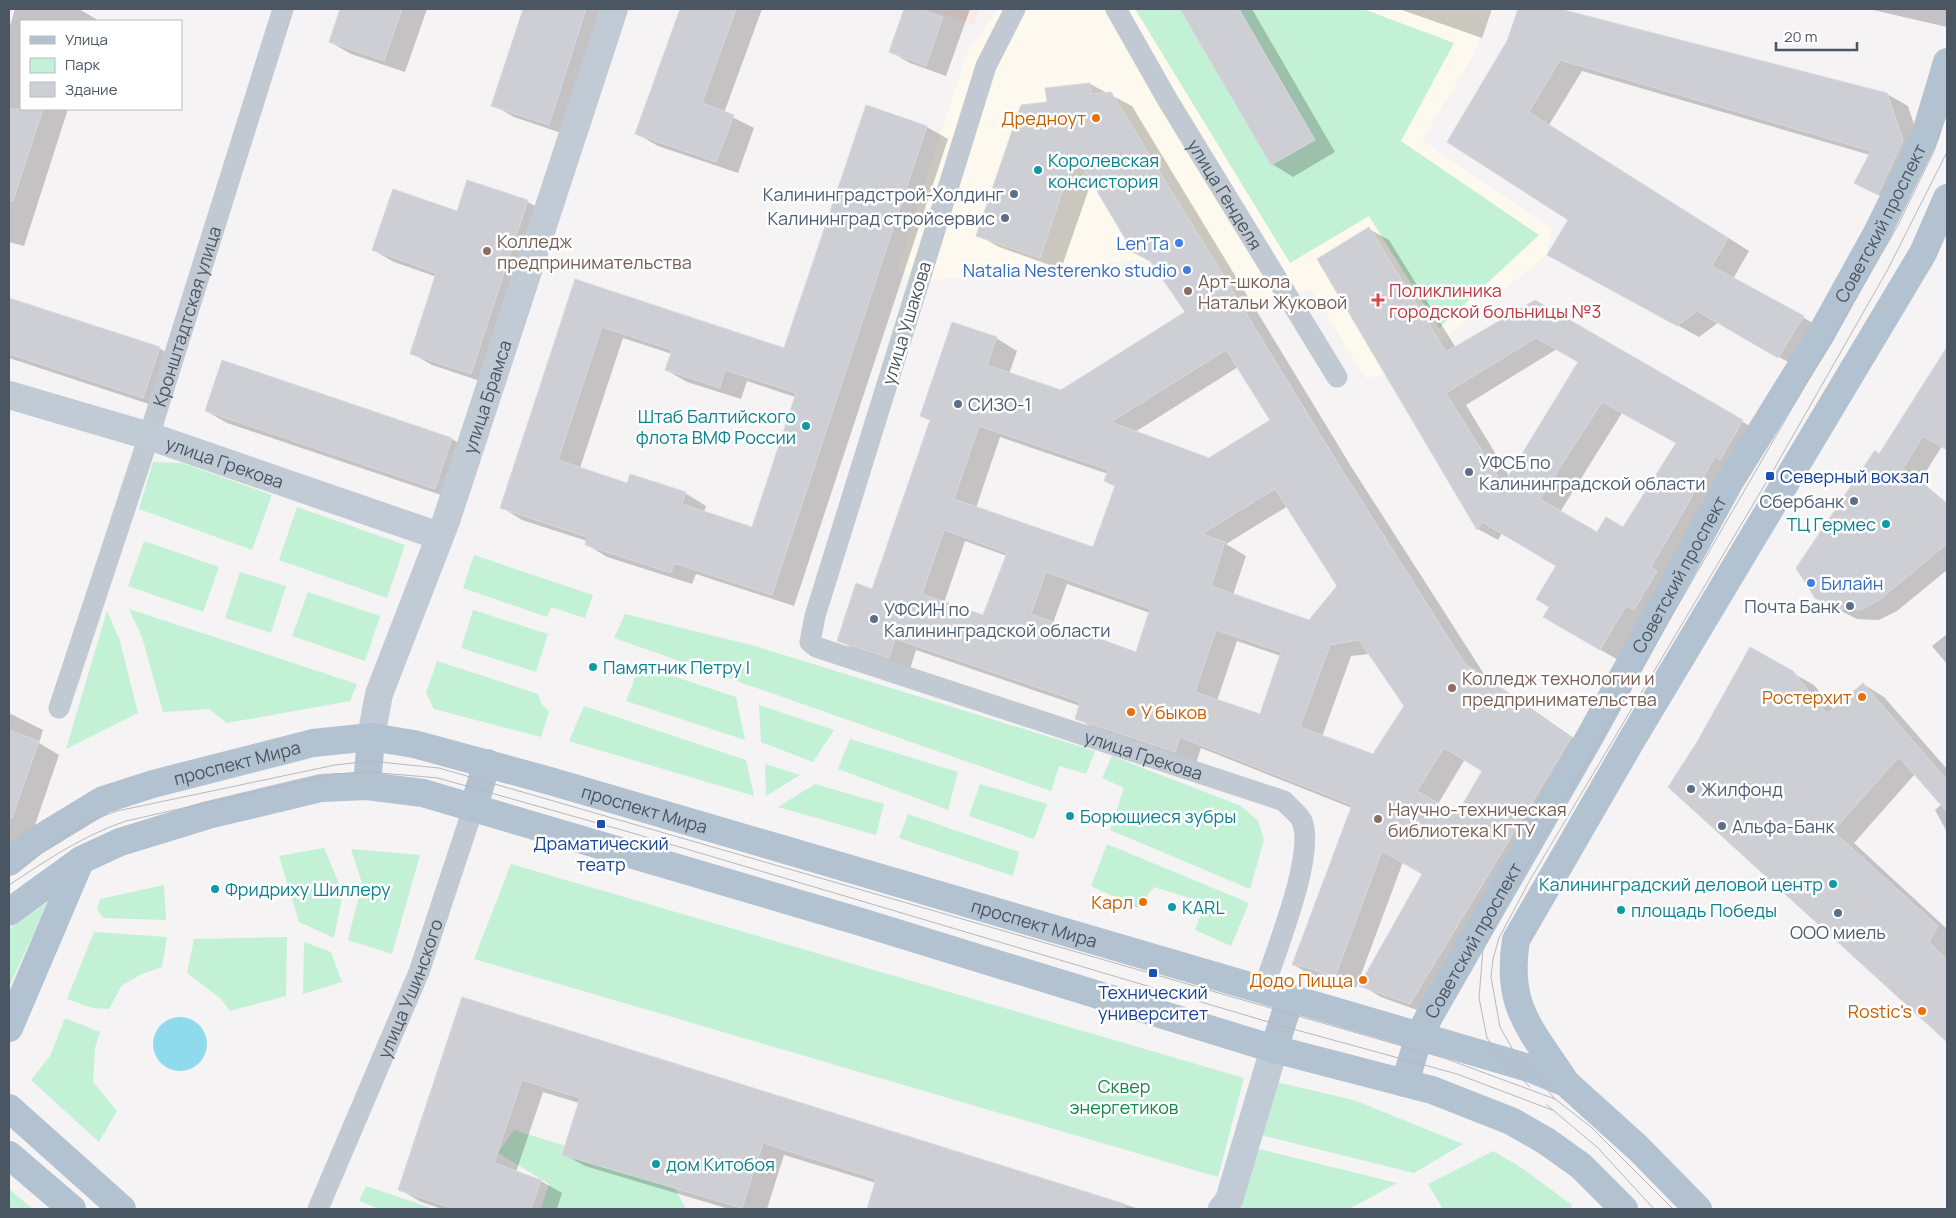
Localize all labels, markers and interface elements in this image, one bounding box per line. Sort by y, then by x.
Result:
legend [20,20,182,110]
scale bar [1776,20,1857,52]
text: 20 m [1784,26,1817,47]
text: Улица [65,29,108,50]
text: Парк [65,54,101,75]
text: Здание [65,79,118,100]
place label: Дредноут [1001,106,1086,130]
marker: Дредноут [1090,112,1102,124]
street label: улица Генделя [1182,134,1268,254]
street label: Советский проспект [1829,140,1931,307]
place label: Королевская консистория [1048,148,1159,193]
marker: Королевская консистория [1032,164,1044,176]
place label: Калининградстрой-Холдинг [763,182,1004,206]
marker: Калининградстрой-Холдинг [1008,188,1020,200]
place label: Калининград стройсервис [767,206,995,230]
marker: Калининград стройсервис [999,212,1011,224]
street label: Кронштадтская улица [147,223,226,410]
place label: Колледж предпринимательства [497,229,692,274]
place label: Len'Ta [1116,231,1169,255]
marker: Len'Ta [1173,237,1185,249]
marker: Колледж предпринимательства [481,245,493,257]
street label: улица Ушакова [876,258,936,388]
place label: Natalia Nesterenko studio [963,258,1177,282]
marker: Natalia Nesterenko studio [1181,264,1193,276]
place label: Арт-школа Натальи Жуковой [1198,269,1347,314]
place label: Поликлиника городской больницы №3 [1389,278,1602,323]
marker: Арт-школа Натальи Жуковой [1182,285,1194,297]
marker: Поликлиника городской больницы №3 [1371,293,1385,307]
street label: улица Брамса [457,337,517,457]
place label: СИЗО-1 [968,392,1032,416]
marker: СИЗО-1 [952,398,964,410]
place label: Штаб Балтийского флота ВМФ России [636,404,796,449]
marker: Штаб Балтийского флота ВМФ России [800,420,812,432]
street label: улица Грекова [163,431,287,494]
place label: УФСБ по Калининградской области [1479,450,1705,495]
place label: Северный вокзал [1780,464,1929,488]
marker: УФСБ по Калининградской области [1463,466,1475,478]
marker: Северный вокзал [1764,470,1776,482]
place label: Сбербанк [1759,489,1845,513]
street label: Советский проспект [1626,491,1732,657]
marker: Сбербанк [1848,495,1860,507]
place label: ТЦ Гермес [1786,512,1876,536]
marker: ТЦ Гермес [1880,518,1892,530]
place label: Билайн [1821,571,1883,595]
marker: Билайн [1805,577,1817,589]
place label: Почта Банк [1744,594,1841,618]
place label: УФСИН по Калининградской области [884,597,1110,642]
marker: Почта Банк [1844,600,1856,612]
marker: УФСИН по Калининградской области [868,613,880,625]
place label: Памятник Петру I [603,655,750,679]
marker: Памятник Петру I [587,661,599,673]
place label: Колледж технологии и предпринимательства [1462,666,1657,711]
marker: Колледж технологии и предпринимательства [1446,682,1458,694]
place label: Ростерхит [1762,685,1852,709]
marker: Ростерхит [1856,691,1868,703]
place label: У быков [1141,700,1207,724]
marker: У быков [1125,706,1137,718]
street label: улица Грекова [1081,724,1206,785]
street label: проспект Мира [171,735,303,790]
place label: Жилфонд [1701,777,1783,801]
street label: проспект Мира [579,779,710,839]
marker: Жилфонд [1685,783,1697,795]
place label: Научно-техническая библиотека КГТУ [1388,797,1567,842]
place label: Борющиеся зубры [1080,804,1236,828]
marker: Борющиеся зубры [1064,810,1076,822]
marker: Научно-техническая библиотека КГТУ [1372,813,1384,825]
place label: Альфа-Банк [1732,814,1835,838]
marker: Драматический театр [595,818,607,830]
marker: Альфа-Банк [1716,820,1728,832]
place label: Драматический театр [533,831,669,876]
street label: Советский проспект [1419,858,1527,1022]
place label: Калининградский деловой центр [1539,872,1823,896]
place label: Фридриху Шиллеру [225,877,391,901]
marker: Калининградский деловой центр [1827,878,1839,890]
marker: Фридриху Шиллеру [209,883,221,895]
place label: Карл [1091,890,1133,914]
street label: проспект Мира [969,893,1100,953]
place label: KARL [1182,895,1225,919]
marker: Карл [1137,896,1149,908]
place label: площадь Победы [1631,898,1777,922]
marker: KARL [1166,901,1178,913]
marker: площадь Победы [1615,904,1627,916]
marker: ООО миель [1832,907,1844,919]
street label: улица Ушинского [372,916,448,1062]
place label: ООО миель [1790,920,1886,944]
marker: Технический университет [1147,967,1159,979]
place label: Додо Пицца [1249,968,1353,992]
marker: Додо Пицца [1357,974,1369,986]
place label: Технический университет [1098,980,1208,1025]
place label: Rostic's [1848,999,1912,1023]
marker: Rostic's [1916,1005,1928,1017]
park label: Сквер энергетиков [1070,1074,1179,1119]
place label: дом Китобоя [666,1152,775,1176]
marker: дом Китобоя [650,1158,662,1170]

